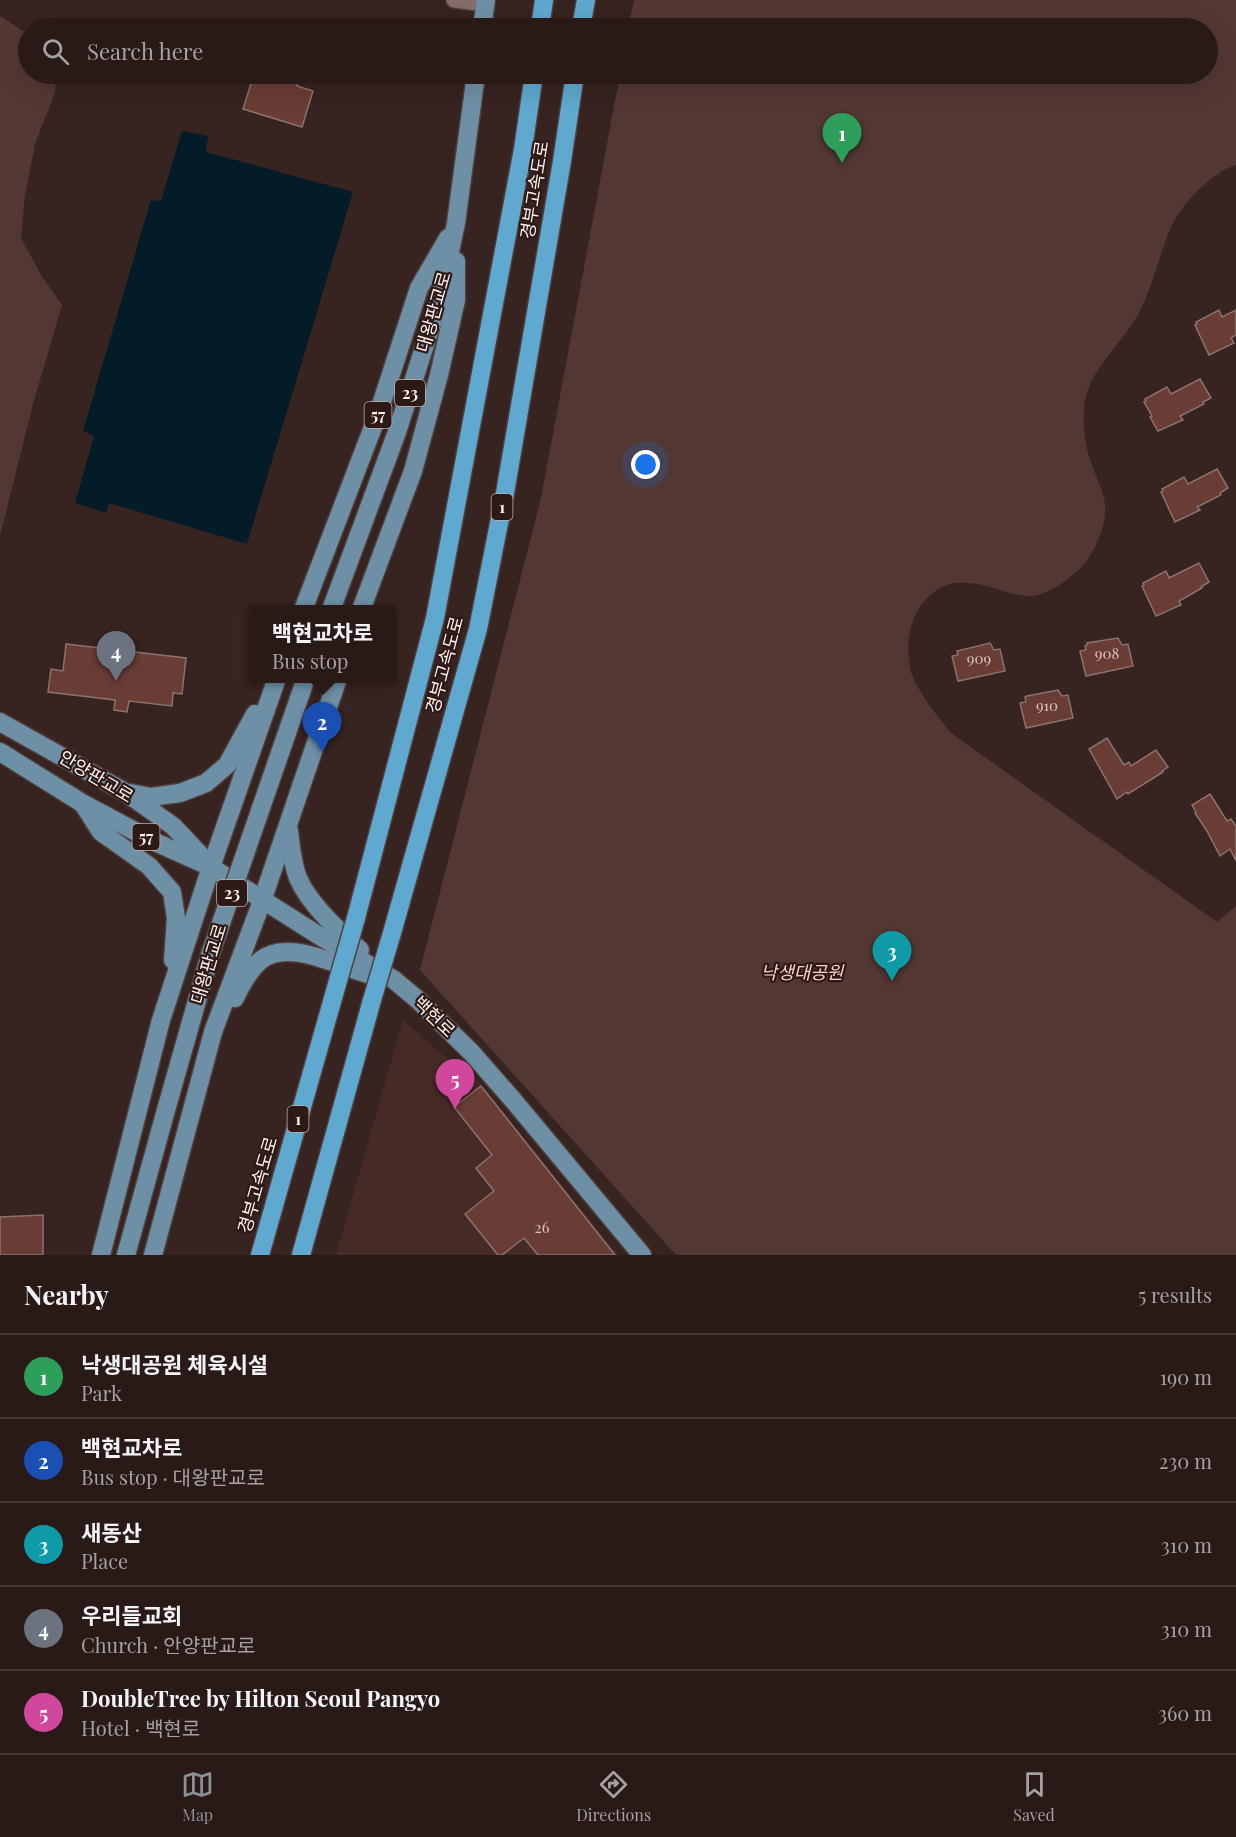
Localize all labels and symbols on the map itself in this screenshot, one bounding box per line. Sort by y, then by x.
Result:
pin: 1 [822,114,862,163]
street label: 경부고속도로 [514,139,554,241]
street label: 대왕판교로 [410,269,456,355]
road number: 23 [395,380,425,406]
road number: 57 [364,402,392,428]
your location [631,450,660,479]
road number: 1 [492,494,512,520]
street label: 경부고속도로 [420,614,468,716]
pin: 4 [96,632,136,681]
house number: 908 [1095,643,1119,663]
house number: 909 [967,648,991,668]
house number: 910 [1036,695,1058,715]
pin: 2 [302,702,342,752]
street label: 안양판교로 [55,745,138,808]
road number: 57 [132,824,160,850]
road number: 23 [217,880,247,906]
street label: 대왕판교로 [184,921,232,1007]
pin: 3 [872,932,912,981]
park label: 낙생대공원 [761,960,845,984]
street label: 백현로 [408,990,461,1042]
pin: 5 [436,1060,474,1109]
road number: 1 [288,1106,308,1132]
street label: 경부고속도로 [232,1134,282,1236]
house number: 26 [535,1217,550,1237]

